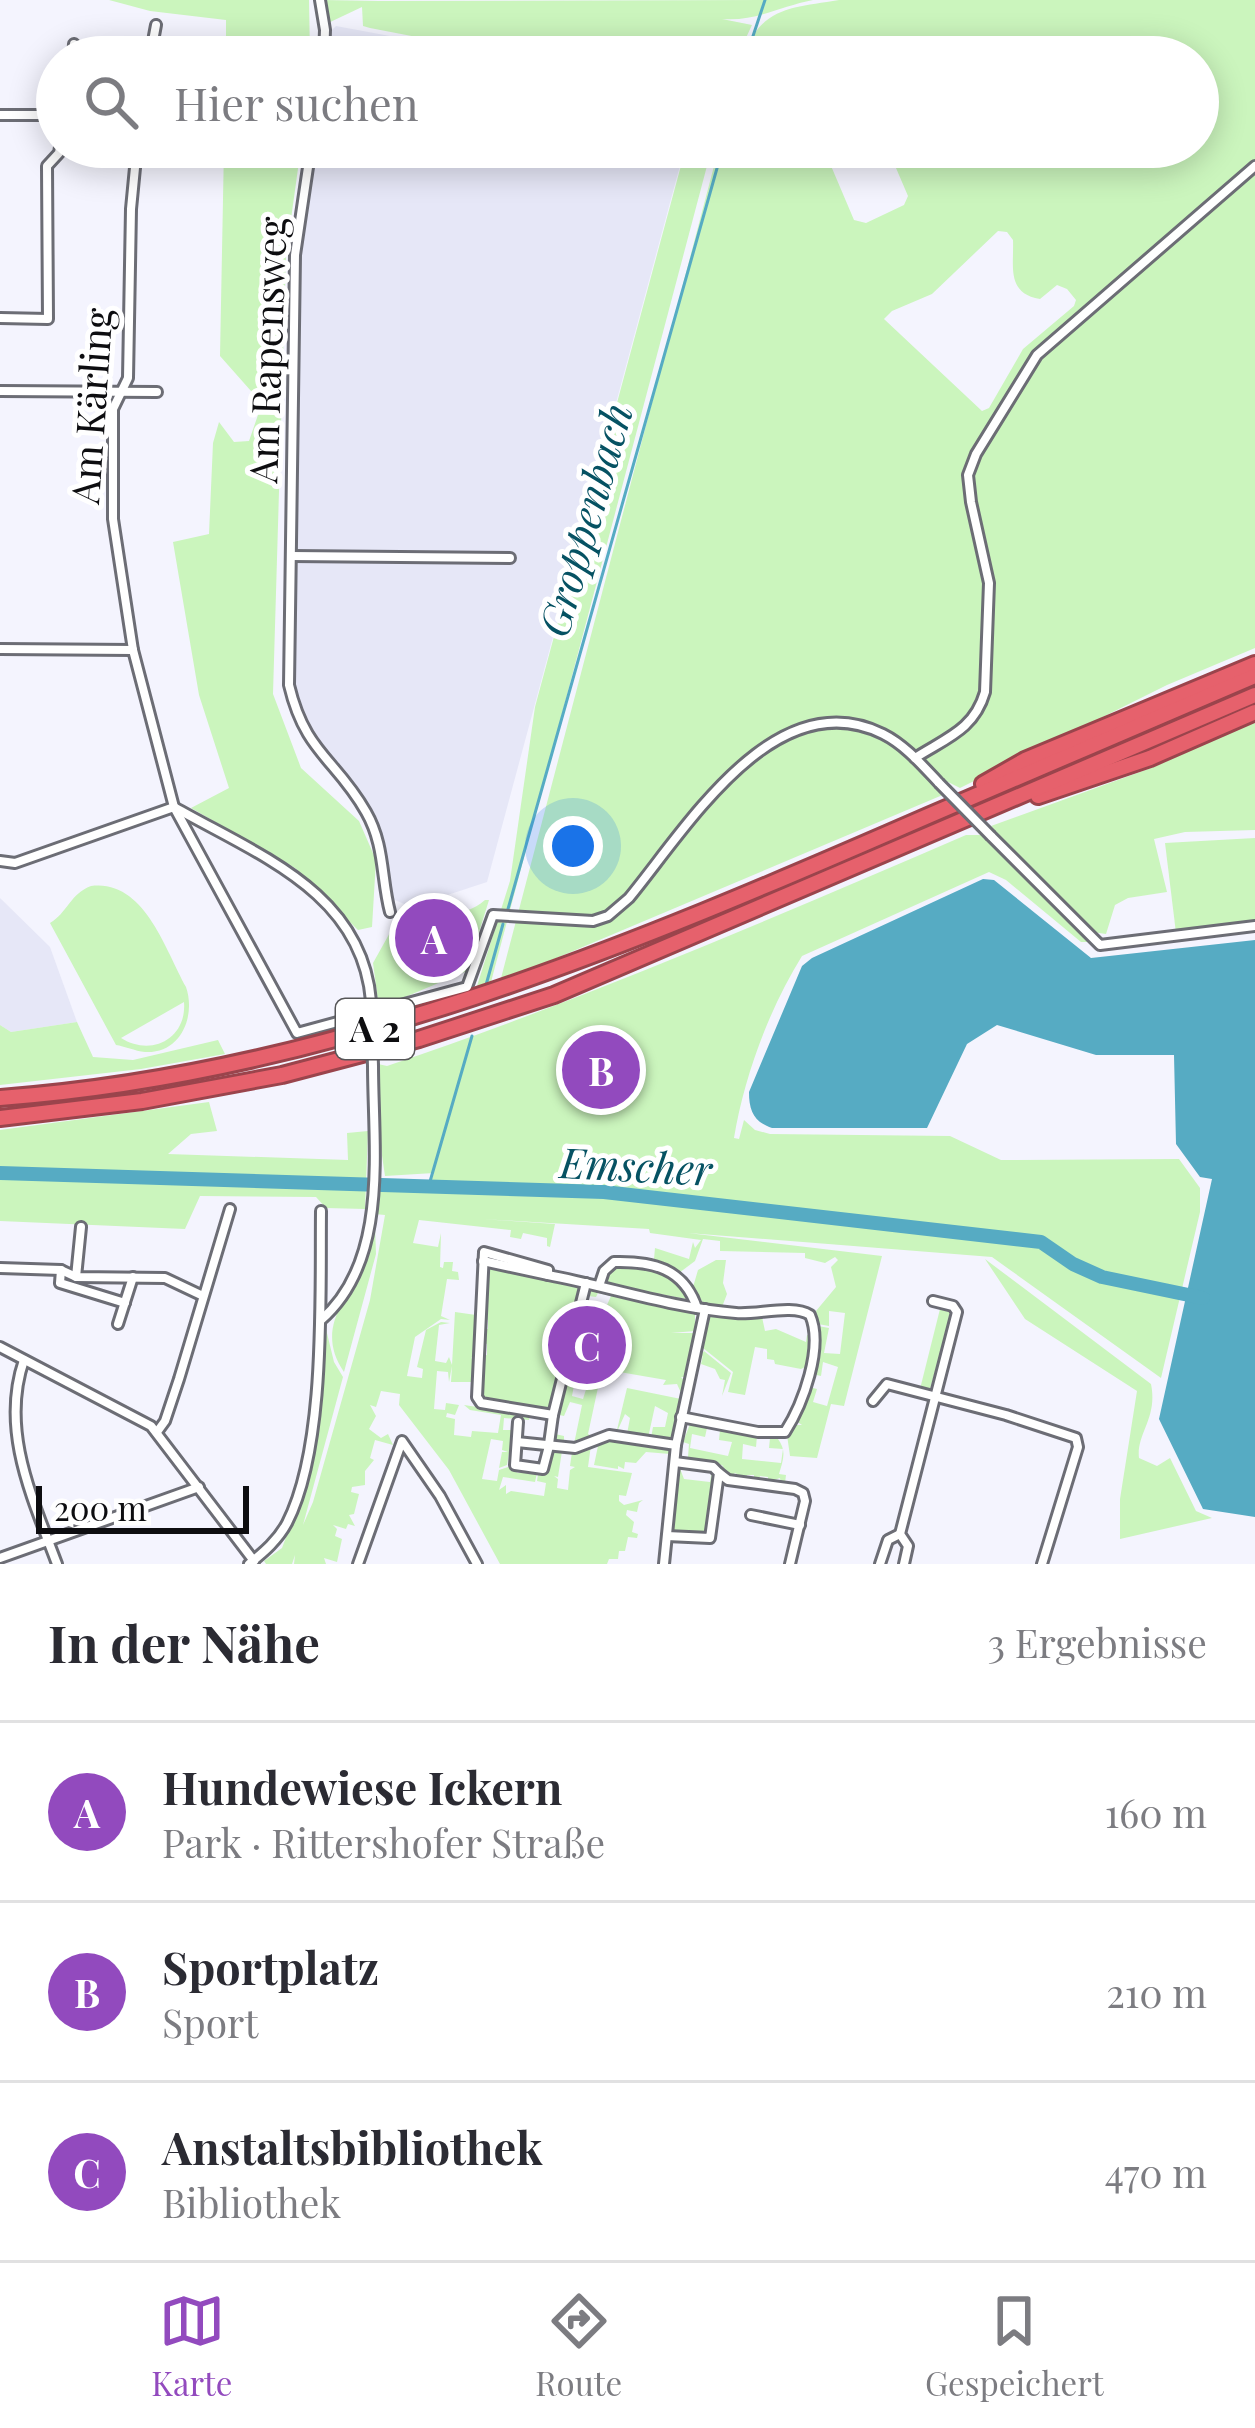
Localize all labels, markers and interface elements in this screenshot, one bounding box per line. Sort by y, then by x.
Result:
search box [36,36,1219,168]
icon: search [78,69,144,135]
text: Hier suchen [174,72,419,132]
street label: Am Rapensweg [235,215,297,485]
street label: Am Kärling [57,306,123,507]
water label: Groppenbach [524,397,644,642]
your location [543,816,603,876]
pin: A [395,893,473,983]
road number: A 2 [336,999,414,1059]
pin: B [562,1025,640,1115]
water label: Emscher [557,1133,716,1197]
pin: C [548,1300,626,1390]
scale bar [36,1480,249,1533]
text: 200 m [54,1485,147,1529]
text: In der Nähe [48,1608,320,1676]
text: 3 Ergebnisse [987,1616,1207,1668]
text: Hundewiese Ickern [162,1756,562,1816]
text: A [74,1786,100,1838]
text: 160 m [1105,1786,1207,1838]
text: Park · Rittershofer Straße [162,1816,605,1868]
text: Sportplatz [162,1936,379,1996]
text: B [74,1966,100,2018]
text: 210 m [1106,1966,1207,2018]
text: Sport [162,1996,258,2048]
text: Anstaltsbibliothek [162,2116,542,2176]
text: C [73,2146,101,2198]
text: 470 m [1105,2146,1207,2198]
text: Bibliothek [162,2176,341,2228]
tab: Karte [151,2288,232,2404]
tab: Route [535,2288,622,2404]
tab: Gespeichert [925,2288,1104,2404]

